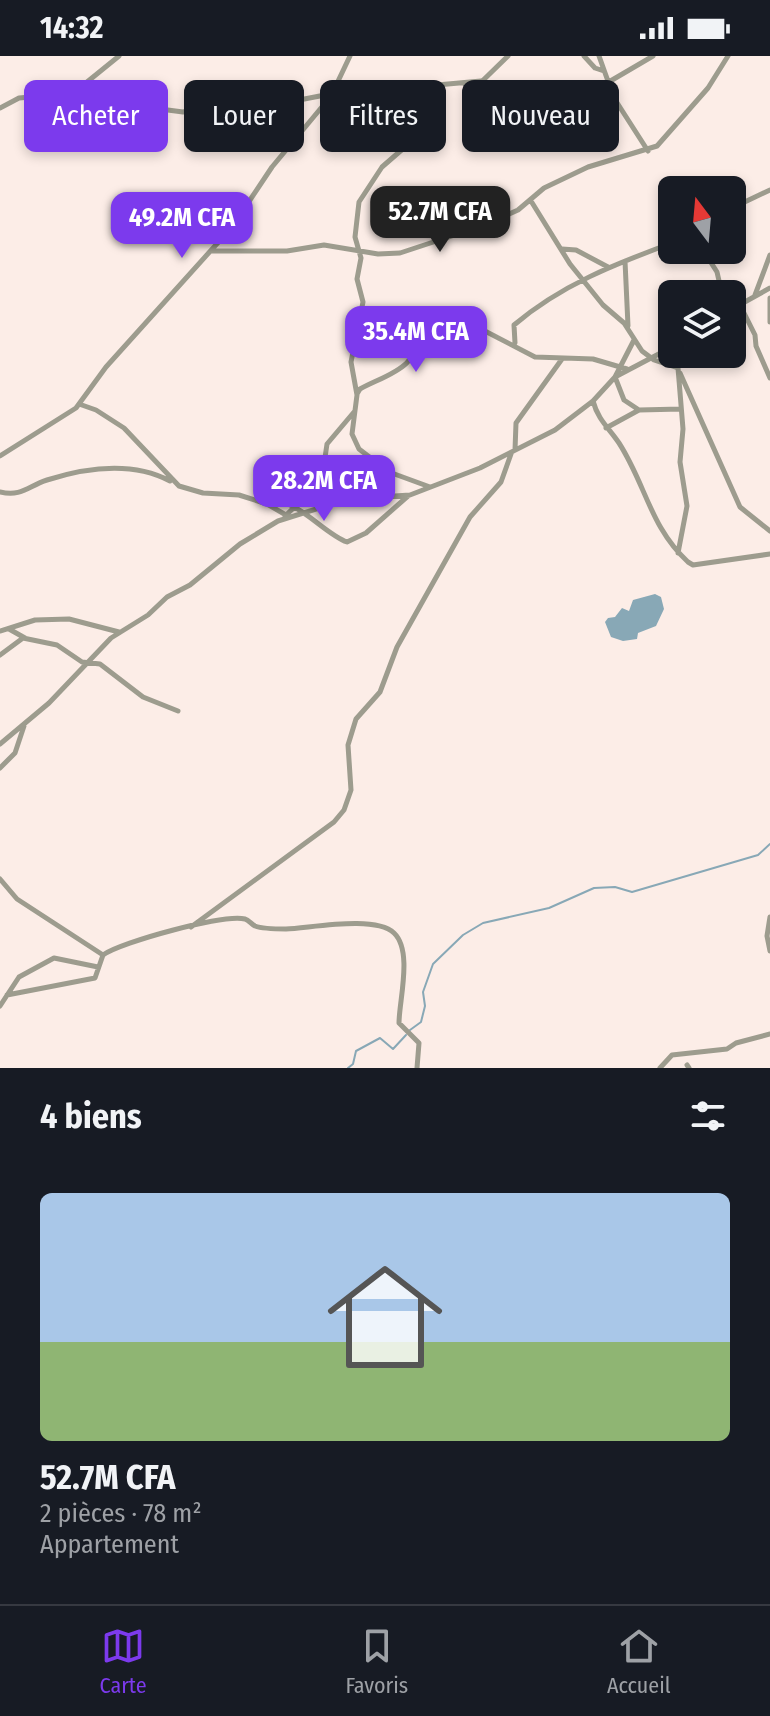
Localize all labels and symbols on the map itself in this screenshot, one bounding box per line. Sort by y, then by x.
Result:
north arrow [658,176,746,264]
pin: 52.7M CFA [348,186,532,254]
pin: 49.2M CFA [90,192,274,260]
pin: 35.4M CFA [324,306,508,374]
pin: 28.2M CFA [232,455,416,523]

